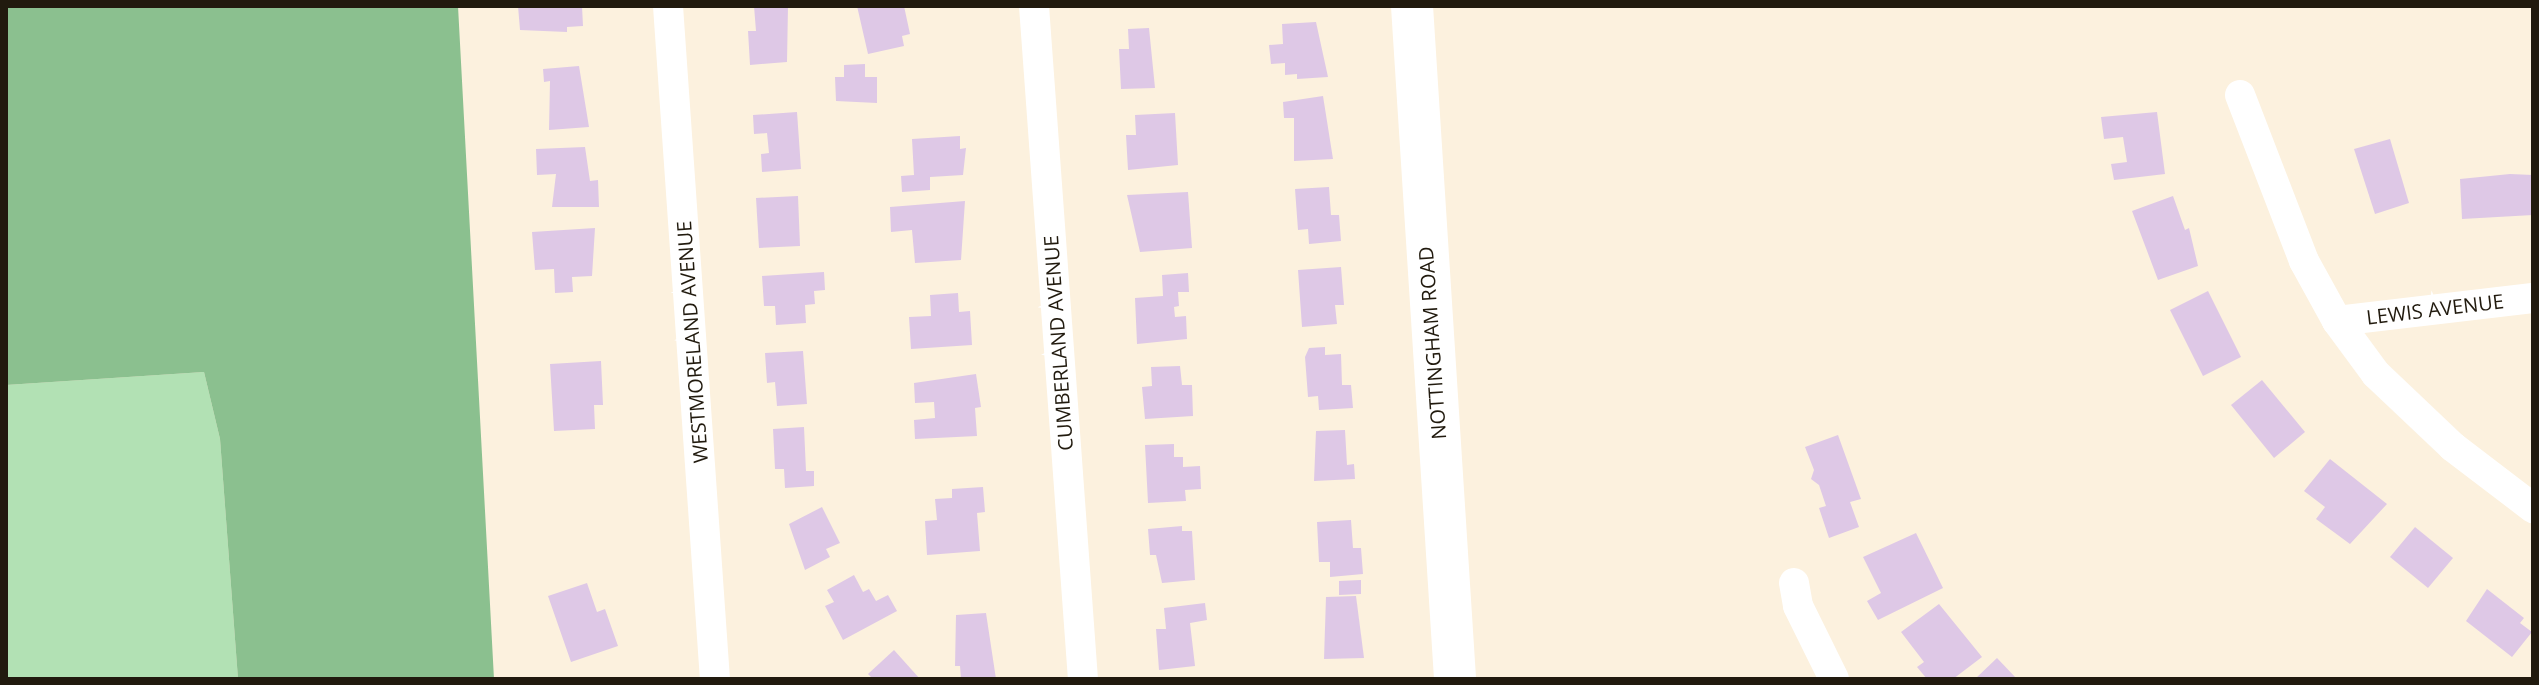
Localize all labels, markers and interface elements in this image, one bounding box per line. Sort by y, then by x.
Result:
street label: WESTMORELAND AVENUE [672,220,712,464]
street label: CUMBERLAND AVENUE [1039,235,1077,451]
street label: NOTTINGHAM ROAD [1413,246,1451,440]
street label: LEWIS AVENUE [2365,289,2505,329]

